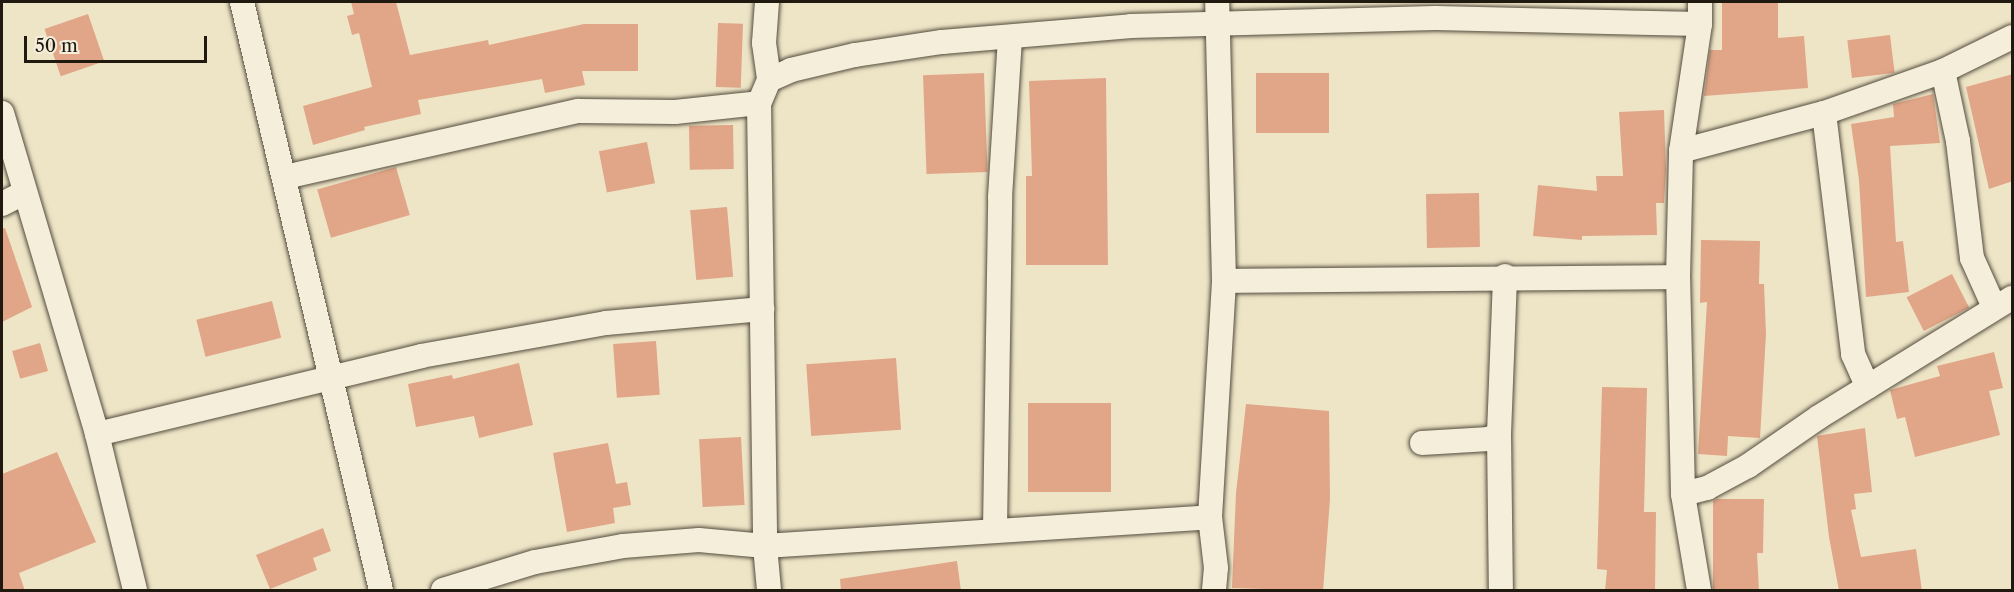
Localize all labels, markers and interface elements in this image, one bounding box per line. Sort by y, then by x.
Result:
scale bar [27,24,210,62]
text: 50 m [35,35,78,57]

